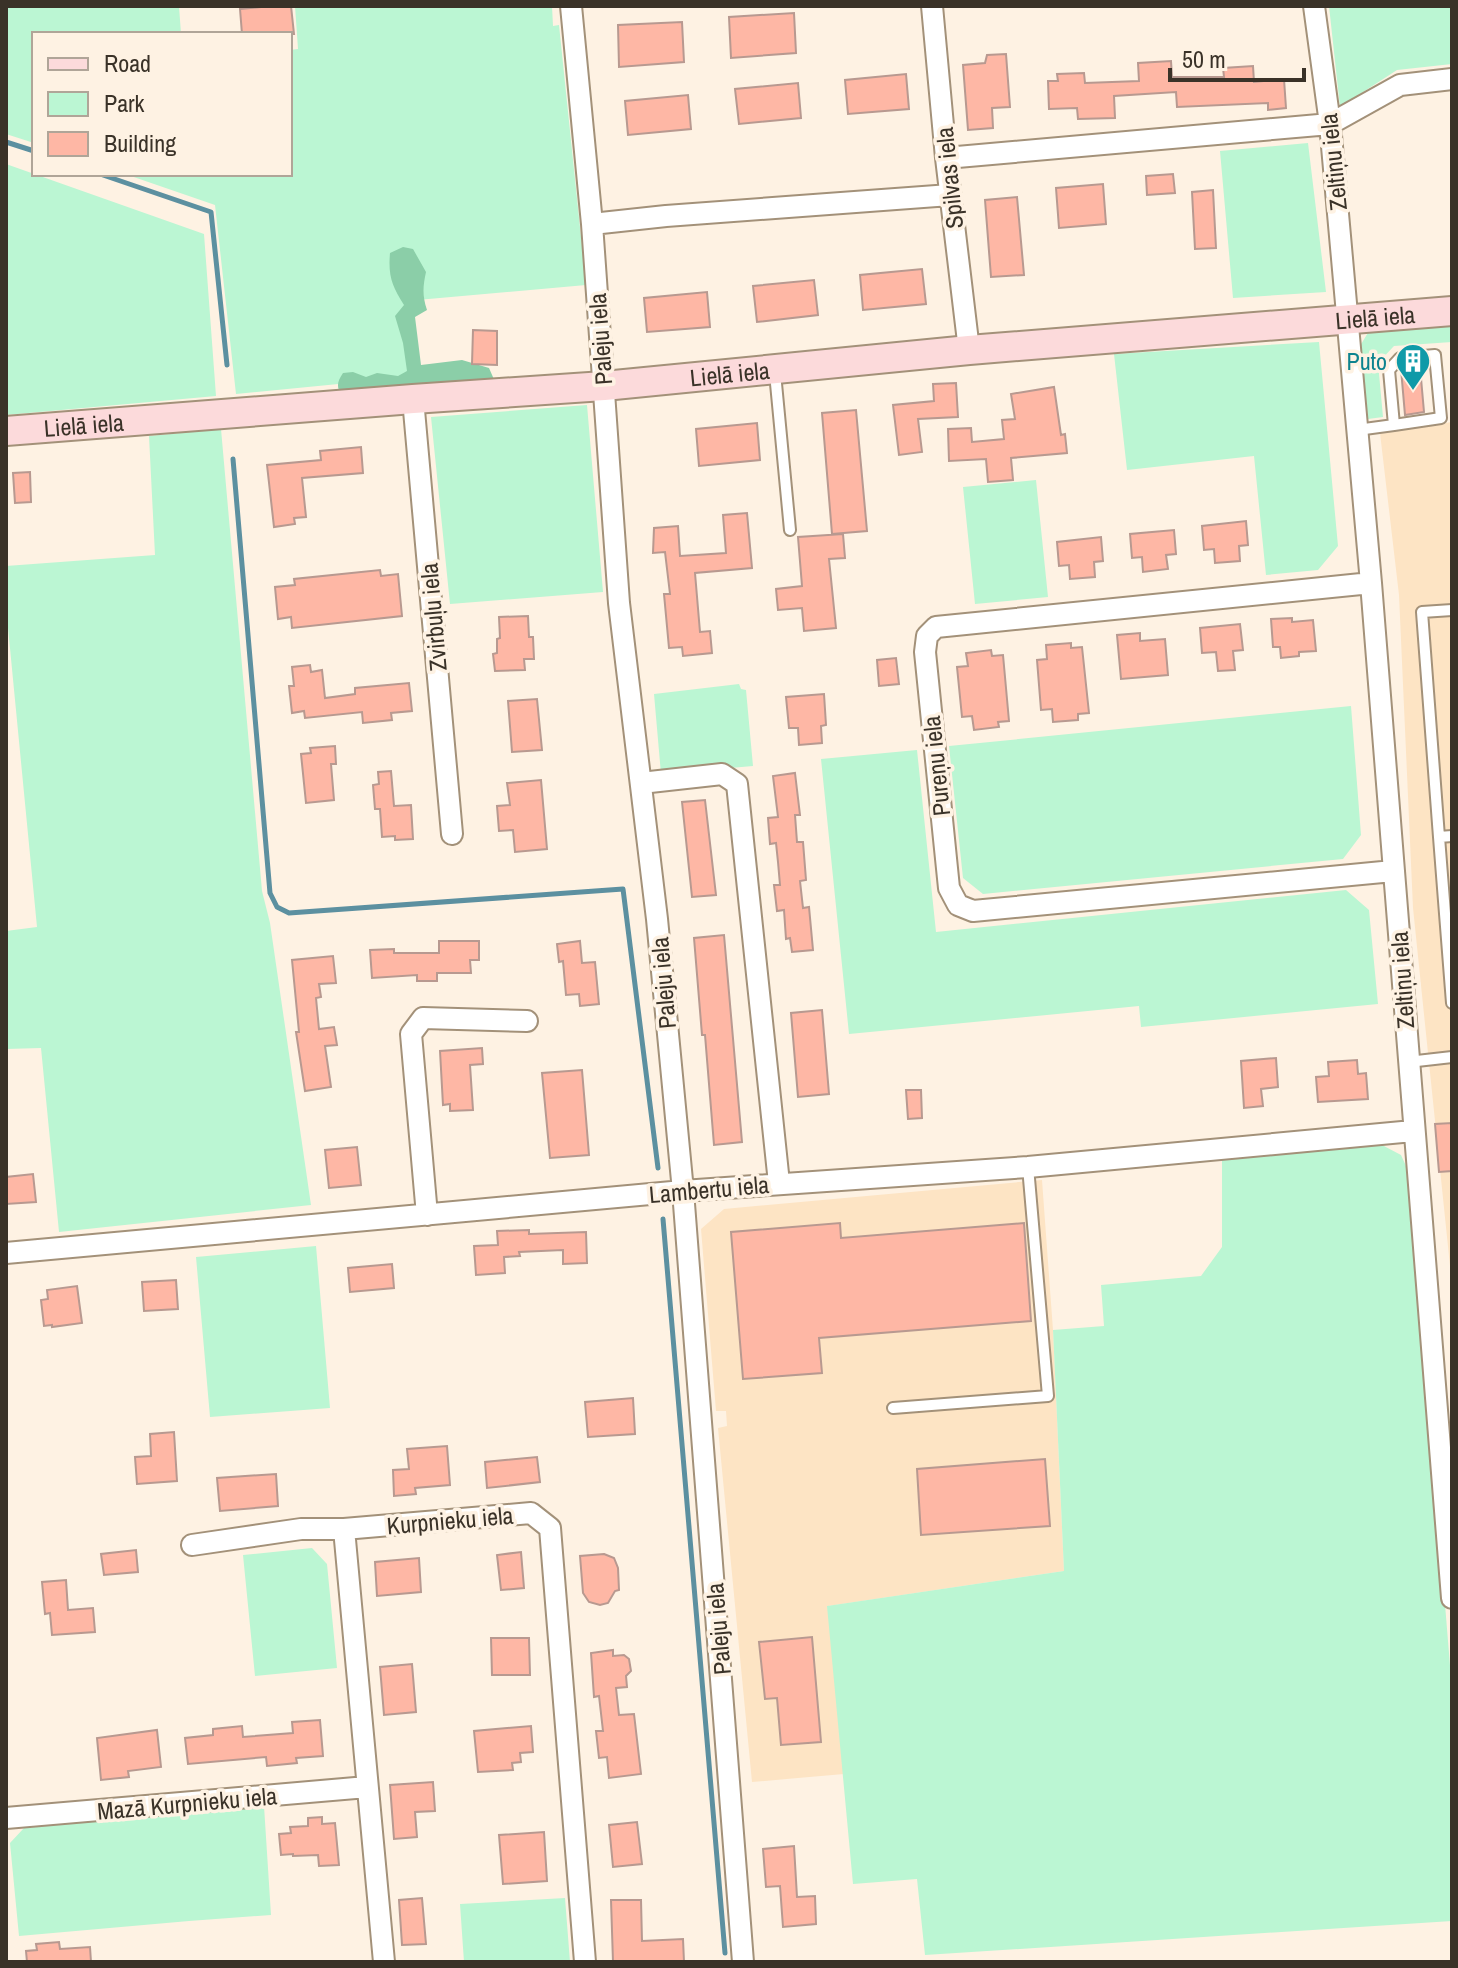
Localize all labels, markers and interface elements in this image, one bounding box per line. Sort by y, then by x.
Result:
legend [32,32,292,176]
scale bar [1170,32,1304,82]
text: 50 m [1182,43,1226,75]
text: Road [104,47,151,79]
text: Park [104,87,145,119]
street label: Zeltiņu iela [1312,112,1354,212]
street label: Spilvas iela [928,126,970,230]
text: Building [104,127,176,159]
street label: Paleju iela [581,292,619,386]
street label: Lielā iela [1334,298,1416,336]
building icon: Puto [1394,342,1432,392]
place label: Puto [1347,345,1387,377]
street label: Lielā iela [688,354,771,393]
street label: Lielā iela [43,406,125,444]
street label: Zvirbuļu iela [412,562,454,672]
street label: Pureņu iela [915,714,957,818]
street label: Zeltiņu iela [1383,930,1421,1030]
street label: Paleju iela [643,936,683,1030]
street label: Lambertu iela [648,1168,770,1210]
street label: Kurpnieku iela [385,1499,515,1541]
street label: Paleju iela [698,1582,738,1676]
street label: Mazā Kurpnieku iela [96,1779,278,1827]

